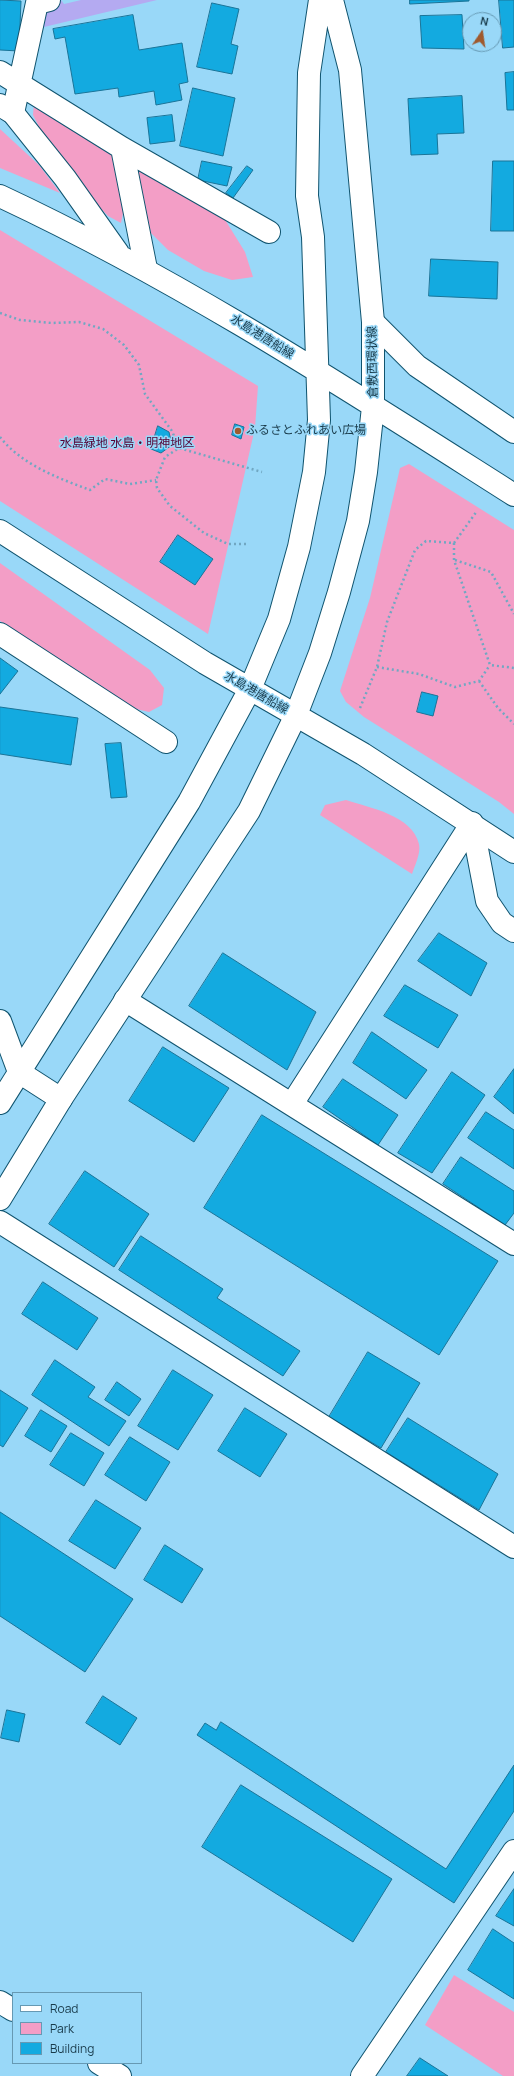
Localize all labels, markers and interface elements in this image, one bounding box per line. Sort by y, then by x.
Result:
north arrow [462,12,502,52]
text: N [479,13,490,29]
street label: 水島港唐船線 [228,312,296,362]
street label: 倉敷西環状線 [365,326,381,398]
place label: ふるさとふれあい広場 [246,424,366,438]
marker: ふるさとふれあい広場 [233,426,243,436]
park label: 水島緑地 水島・明神地区 [60,437,194,451]
street label: 水島港唐船線 [221,669,291,717]
legend [12,1992,142,2064]
text: Road [50,2000,78,2017]
text: Park [50,2020,74,2037]
text: Building [50,2040,94,2057]

